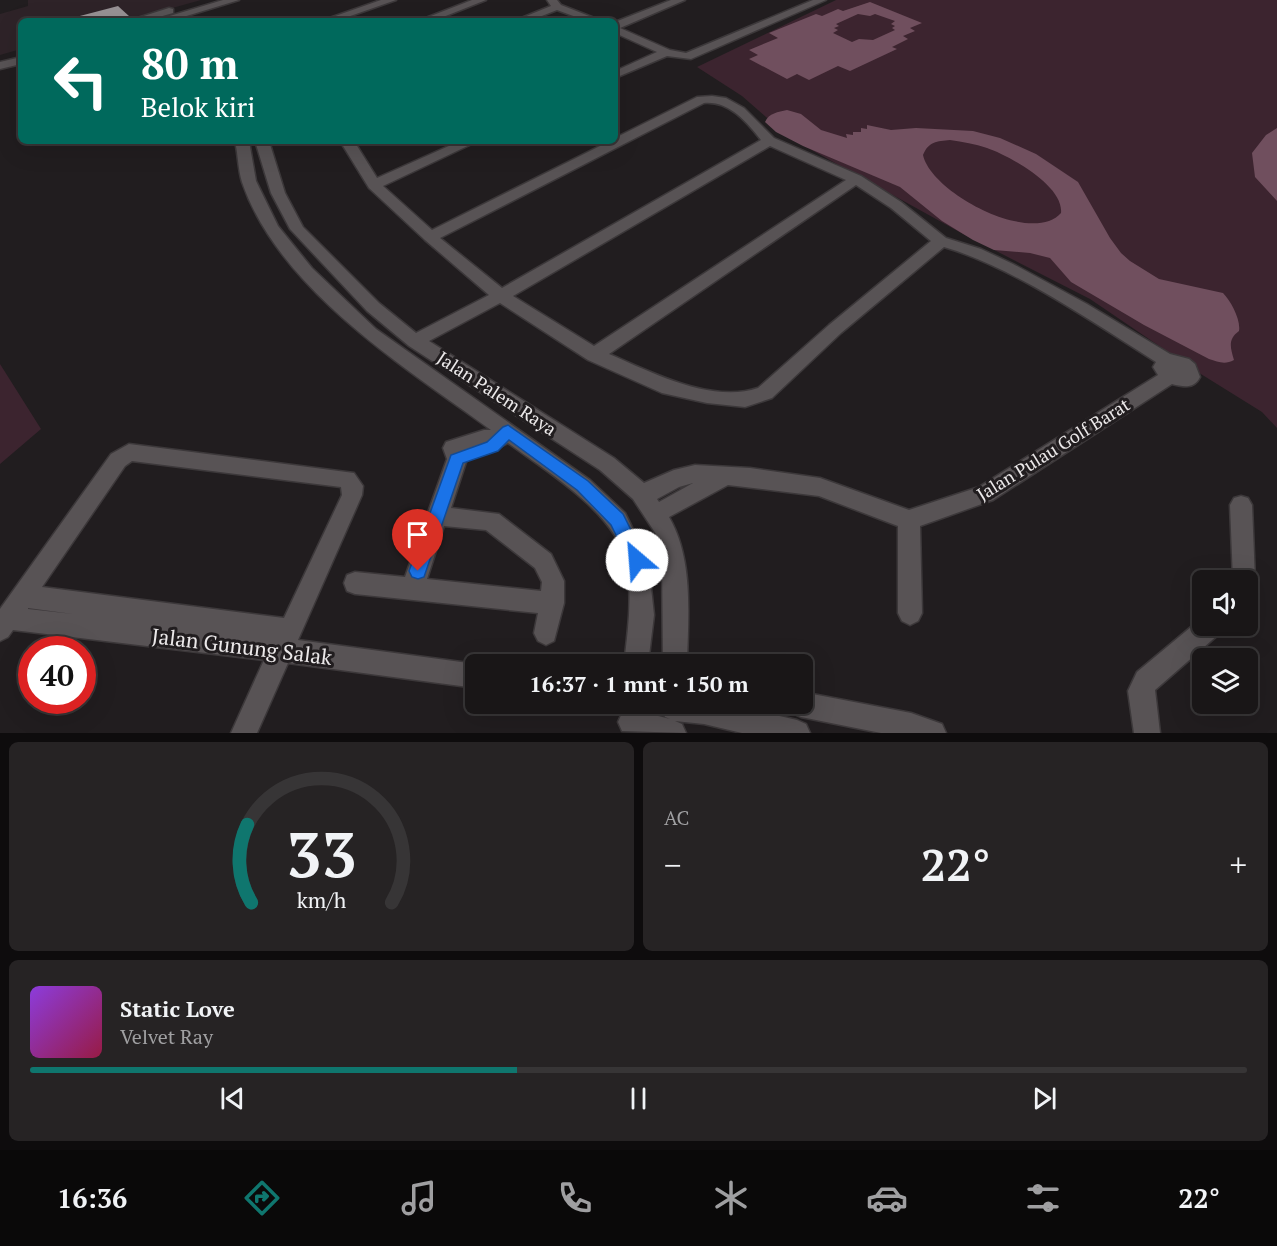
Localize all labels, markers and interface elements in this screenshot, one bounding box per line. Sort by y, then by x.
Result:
text: 80 m [141,35,239,91]
icon: left [42,42,120,120]
text: Belok kiri [141,89,255,125]
street label: Jalan Palem Raya [433,345,561,441]
street label: Jalan Pulau Golf Barat [972,392,1134,506]
pin [392,509,443,571]
icon: arrive [401,518,434,551]
position arrow [605,528,669,592]
map controls [1192,570,1258,714]
button: sound [1192,570,1258,636]
street label: Jalan Gunung Salak [150,621,334,671]
speed limit sign: 40 [18,636,96,714]
button: layers [1192,648,1258,714]
text: 16:37 · 1 mnt · 150 m [529,669,749,698]
text: AC [664,804,689,831]
text: 33 [286,812,357,895]
text: 22° [921,834,990,894]
text: − [664,843,682,886]
text: + [1229,843,1247,886]
text: km/h [297,887,347,915]
text: Static Love [120,994,235,1023]
text: Velvet Ray [120,1023,213,1050]
icon: previous [216,1082,249,1115]
icon: pause [622,1082,655,1115]
icon: next [1028,1082,1061,1115]
icon: directions [241,1177,283,1219]
icon: music [398,1177,440,1219]
icon: phone [554,1177,596,1219]
icon: climate [710,1177,752,1219]
icon: car [866,1177,908,1219]
icon: filters [1022,1177,1064,1219]
text: 16:36 [57,1180,127,1216]
text: 22° [1178,1180,1220,1216]

